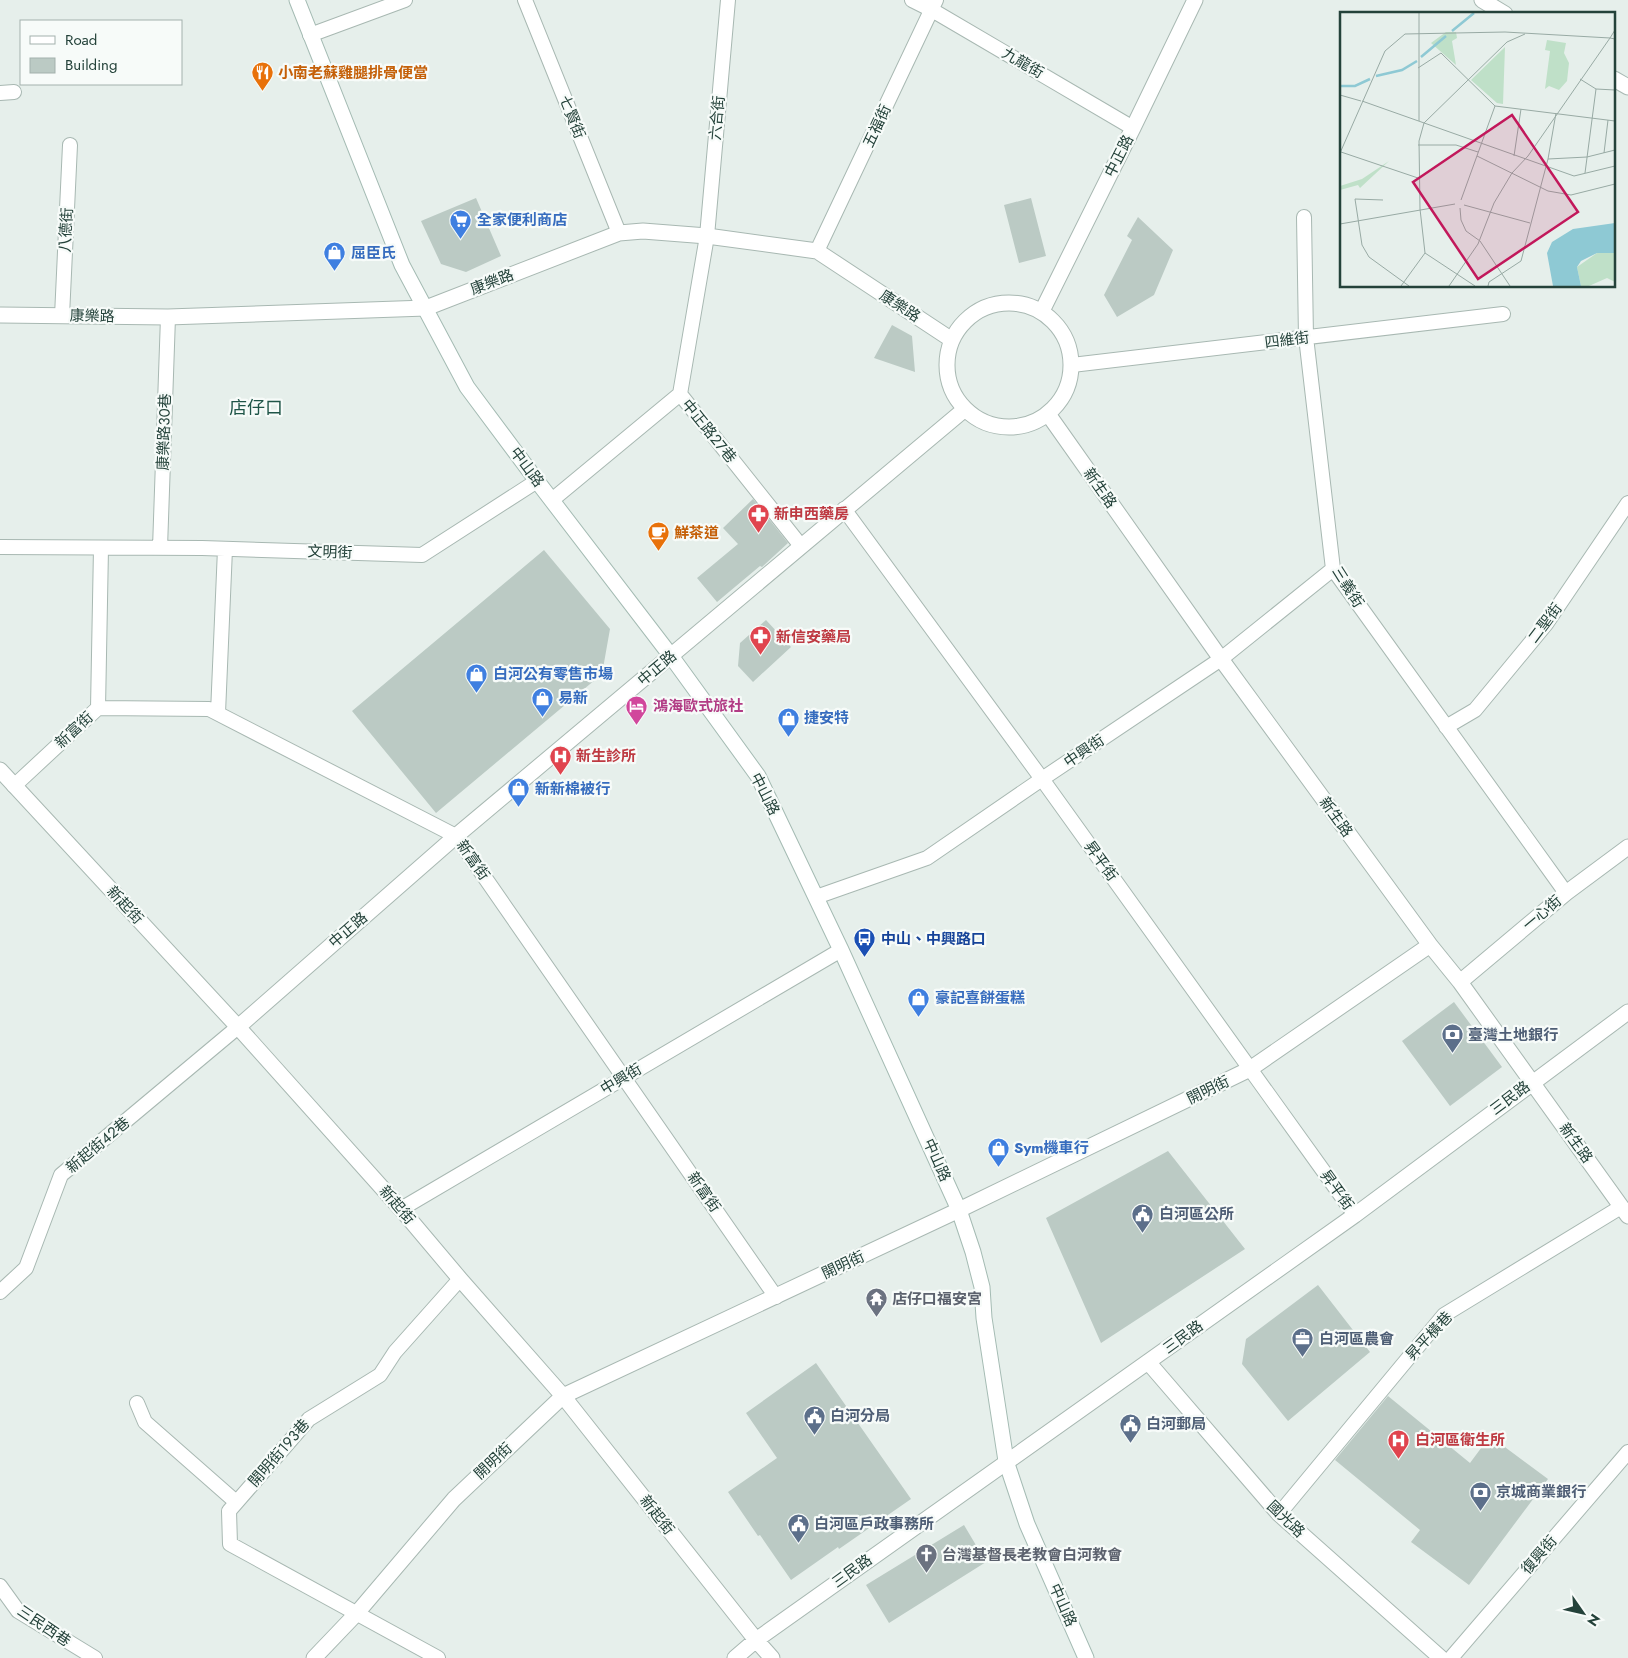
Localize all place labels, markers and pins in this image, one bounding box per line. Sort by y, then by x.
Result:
restaurant icon: 小南老蘇雞腿排骨便當 [250,61,274,92]
place label: 小南老蘇雞腿排骨便當 [278,62,428,84]
supermarket icon: 全家便利商店 [449,208,473,239]
place label: 全家便利商店 [477,209,567,231]
shop icon: 屈臣氏 [323,241,347,272]
place label: 屈臣氏 [351,242,396,264]
pharmacy icon: 新申西藥房 [746,502,770,533]
place label: 新申西藥房 [774,503,849,525]
cafe icon: 鮮茶道 [646,521,670,552]
place label: 鮮茶道 [674,522,719,544]
pharmacy icon: 新信安藥局 [748,625,772,656]
place label: 新信安藥局 [776,626,851,648]
shop icon: 白河公有零售市場 [465,662,489,693]
place label: 白河公有零售市場 [493,663,613,685]
shop icon: 易新 [530,686,554,717]
place label: 易新 [558,687,588,709]
hotel icon: 鴻海歐式旅社 [625,694,649,725]
place label: 鴻海歐式旅社 [653,695,743,717]
shop icon: 捷安特 [776,706,800,737]
place label: 捷安特 [804,707,849,729]
hospital icon: 新生診所 [548,744,572,775]
place label: 新生診所 [576,745,636,767]
shop icon: 新新棉被行 [507,777,531,808]
place label: 新新棉被行 [535,778,610,800]
bus stop icon: 中山、中興路口 [853,927,877,958]
place label: 中山、中興路口 [881,928,986,950]
shop icon: 豪記喜餅蛋糕 [907,986,931,1017]
place label: 豪記喜餅蛋糕 [935,987,1025,1009]
bank icon: 臺灣土地銀行 [1440,1023,1464,1054]
place label: 臺灣土地銀行 [1468,1024,1558,1046]
shop icon: Sym機車行 [986,1136,1010,1167]
place label: Sym機車行 [1014,1137,1089,1159]
public building icon: 白河區公所 [1131,1202,1155,1233]
place label: 白河區公所 [1159,1203,1234,1225]
temple icon: 店仔口福安宮 [864,1287,888,1318]
place label: 店仔口福安宮 [892,1288,982,1310]
office icon: 白河區農會 [1291,1327,1315,1358]
place label: 白河區農會 [1319,1328,1394,1350]
public building icon: 白河分局 [802,1404,826,1435]
place label: 白河分局 [830,1405,890,1427]
public building icon: 白河郵局 [1118,1412,1142,1443]
place label: 白河郵局 [1146,1413,1206,1435]
hospital icon: 白河區衛生所 [1387,1428,1411,1459]
place label: 白河區衛生所 [1415,1429,1505,1451]
bank icon: 京城商業銀行 [1468,1480,1492,1511]
place label: 京城商業銀行 [1496,1481,1586,1503]
public building icon: 白河區戶政事務所 [786,1512,810,1543]
place label: 白河區戶政事務所 [814,1513,934,1535]
church icon: 台灣基督長老教會白河教會 [914,1543,938,1574]
place label: 台灣基督長老教會白河教會 [942,1544,1122,1566]

